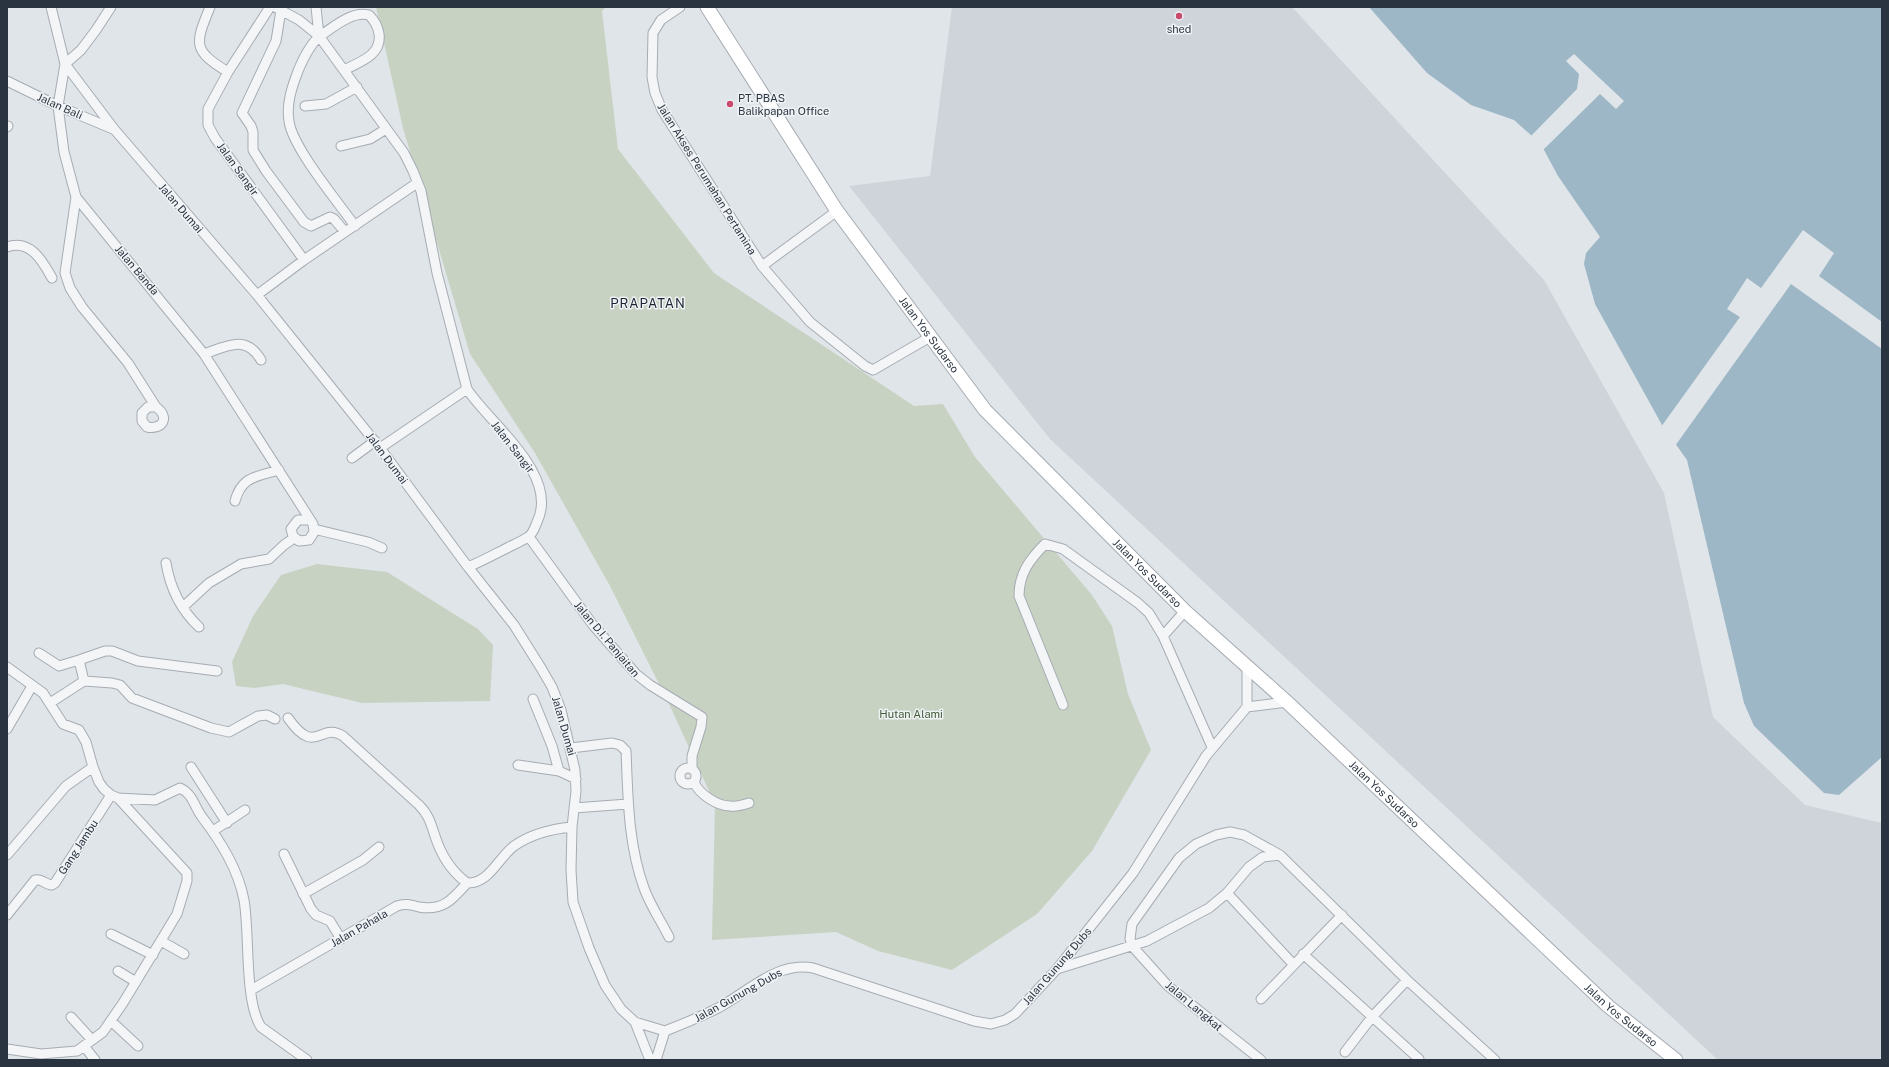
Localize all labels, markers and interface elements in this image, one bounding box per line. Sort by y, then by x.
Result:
marker: shed [1174,11,1184,21]
place label: shed [1167,23,1191,35]
street label: Jalan Bali [36,91,84,121]
place label: PT. PBAS Balikpapan Office [738,92,829,117]
marker: PT. PBAS Balikpapan Office [725,99,735,109]
street label: Jalan Akses Perumahan Pertamina [655,101,759,257]
street label: Jalan Sangir [215,140,261,198]
street label: Jalan Dumai [156,181,206,235]
street label: Jalan Banda [113,243,161,297]
street label: Jalan Yos Sudarso [897,294,961,375]
district label: PRAPATAN [610,296,686,311]
street label: Jalan Sangir [489,419,537,475]
street label: Jalan Dumai [364,430,410,486]
street label: Jalan Yos Sudarso [1111,536,1184,610]
street label: Jalan D.I. Panjaitan [572,599,642,679]
street label: Jalan Dumai [550,695,578,757]
park label: Hutan Alami [879,708,943,720]
street label: Jalan Yos Sudarso [1347,758,1422,830]
street label: Gang Jambu [56,817,100,877]
street label: Jalan Pahala [329,907,389,949]
street label: Jalan Gunung Dubs [1020,925,1094,1007]
street label: Jalan Gunung Dubs [692,966,784,1024]
street label: Jalan Langkat [1163,979,1225,1033]
street label: Jalan Yos Sudarso [1582,981,1660,1049]

